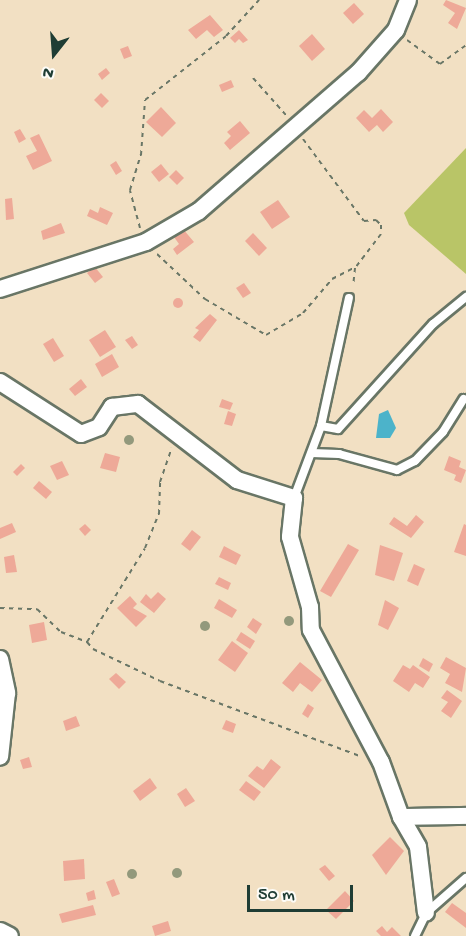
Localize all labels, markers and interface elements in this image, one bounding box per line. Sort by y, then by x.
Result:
north arrow [24,24,84,84]
text: N [41,61,56,82]
scale bar [250,873,356,911]
text: 50 m [258,885,295,906]

